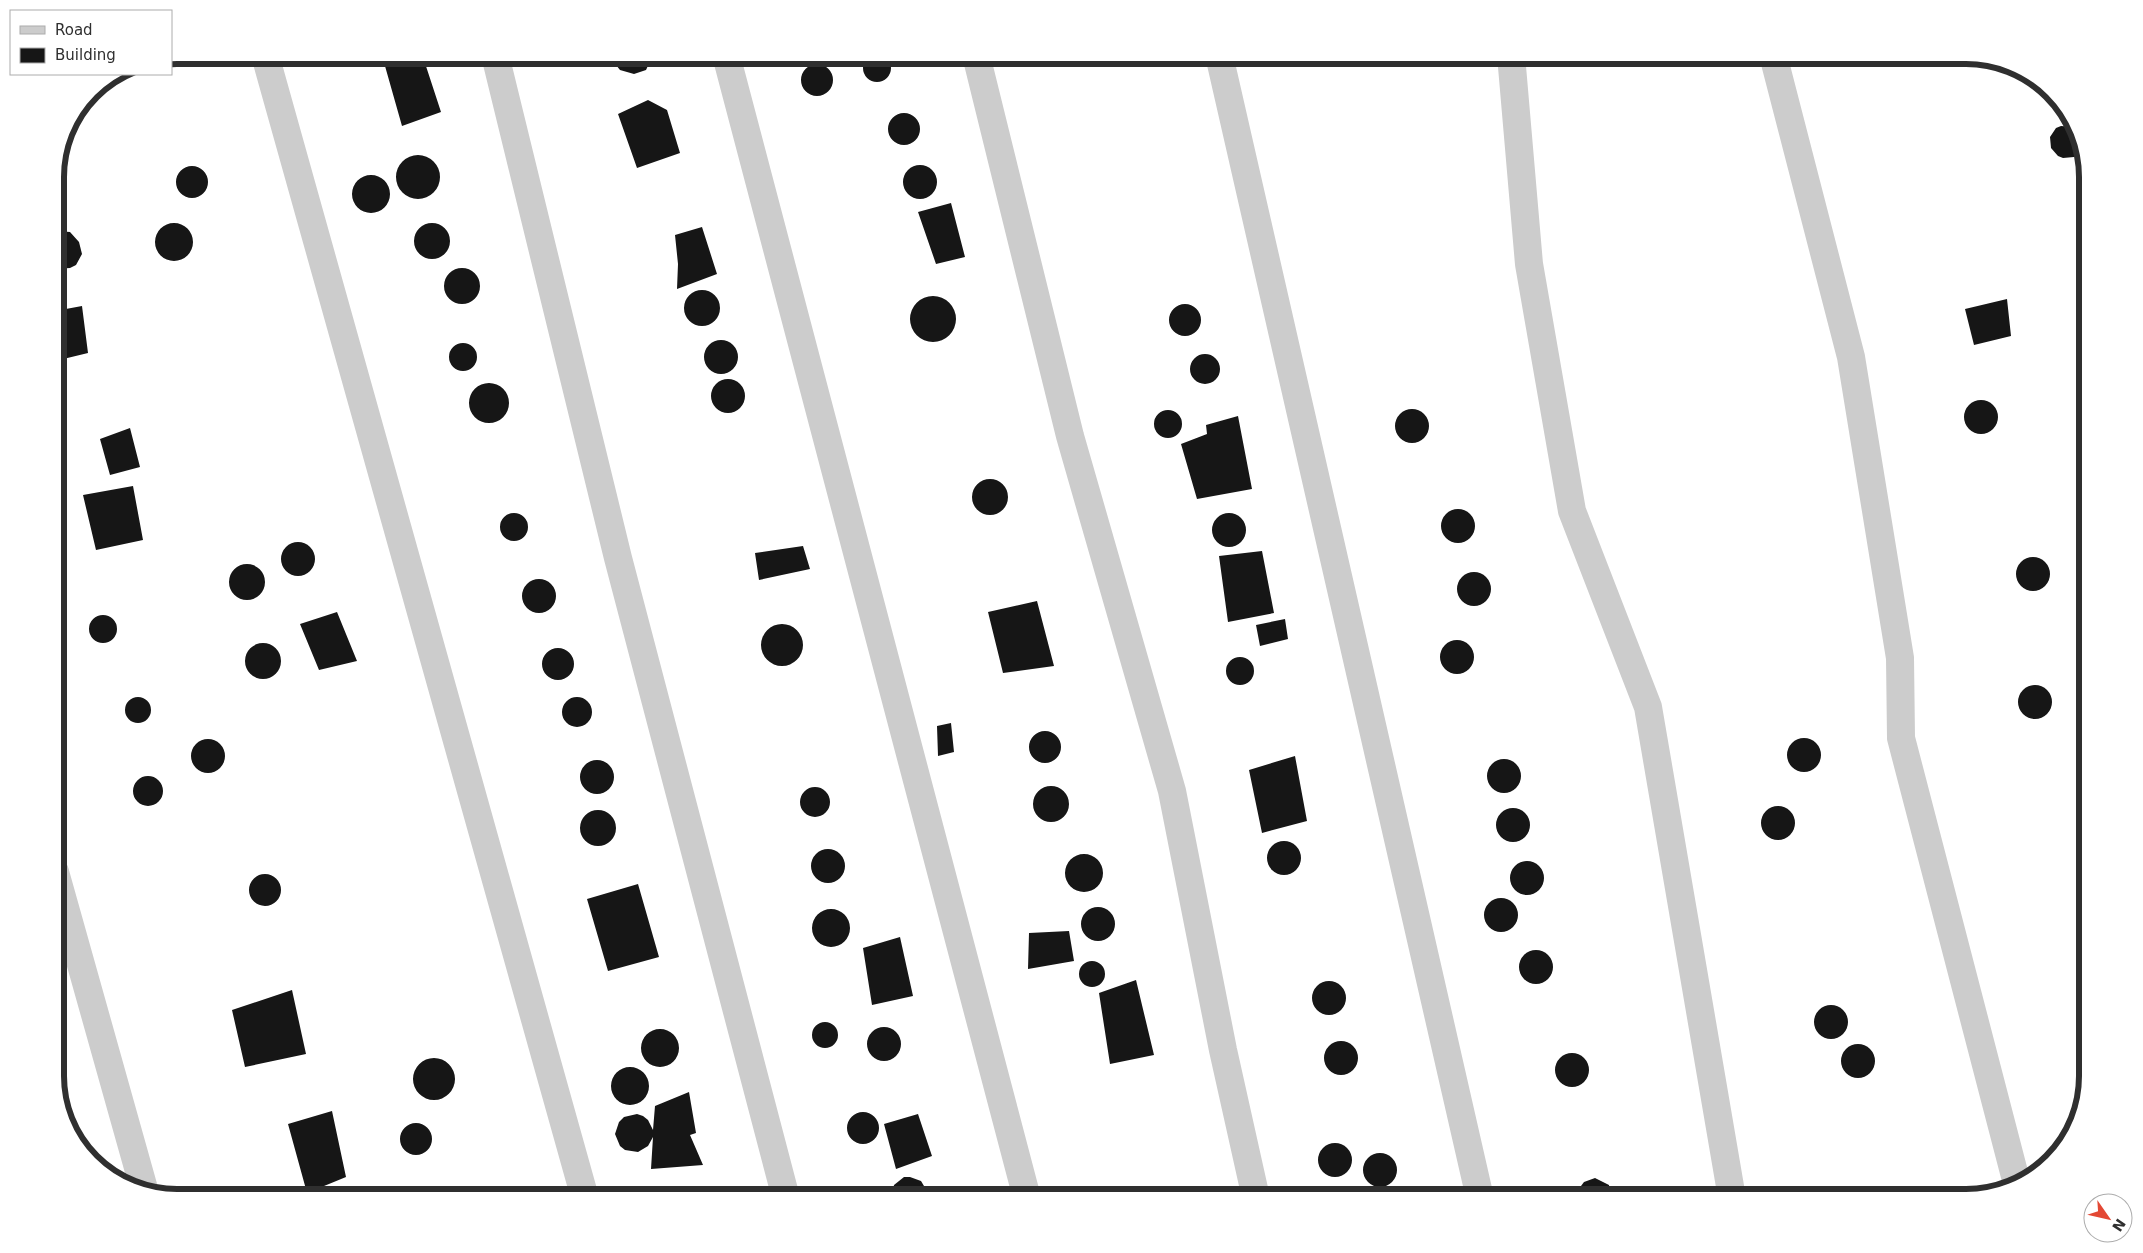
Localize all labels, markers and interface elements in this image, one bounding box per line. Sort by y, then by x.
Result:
legend [10,10,172,75]
text: Road [55,21,93,39]
text: Building [55,46,116,64]
north arrow [2083,1193,2133,1243]
text: N [2109,1216,2129,1235]

